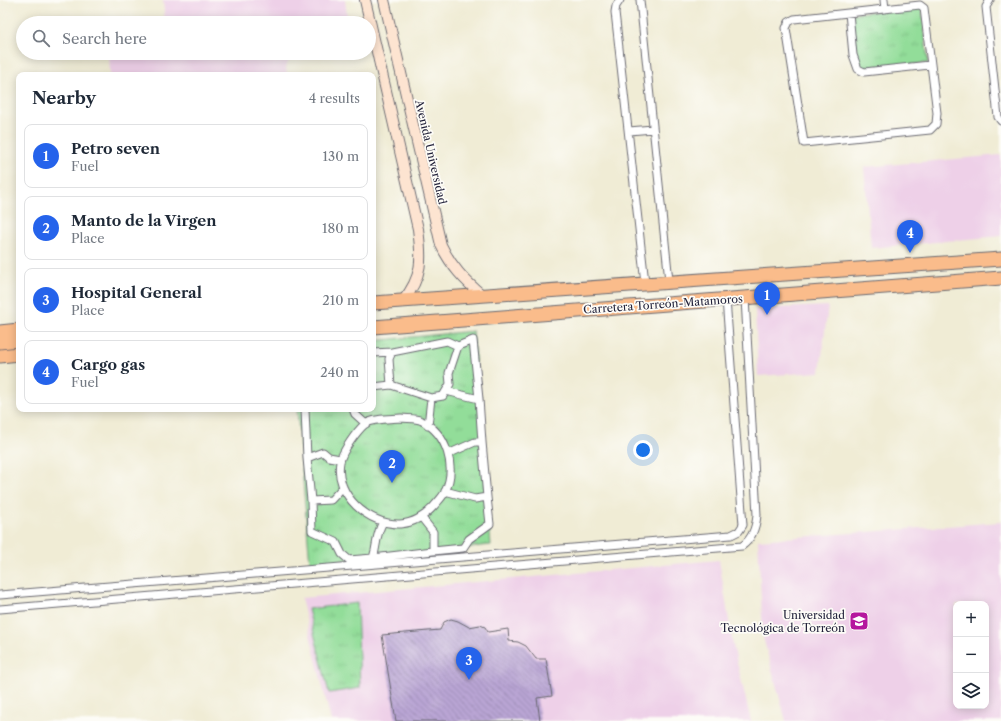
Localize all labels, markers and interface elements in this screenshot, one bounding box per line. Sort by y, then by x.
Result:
search box [16,16,376,60]
icon: search [30,27,52,49]
text: Search here [62,29,147,48]
text: Nearby [32,88,96,108]
text: 4 results [309,90,360,106]
street label: Avenida Universidad [412,97,450,206]
text: Petro seven [71,139,160,158]
text: 1 [43,148,49,164]
text: 130 m [323,148,359,164]
text: Fuel [71,158,99,174]
text: Manto de la Virgen [71,211,217,230]
text: 2 [42,220,50,236]
text: 180 m [322,220,359,236]
pin: 4 [897,220,923,253]
text: Place [71,230,104,246]
pin: 1 [754,282,780,315]
text: Hospital General [71,283,202,302]
street label: Carretera Torreón-Matamoros [583,291,743,317]
text: 3 [42,292,50,308]
text: 210 m [322,292,359,308]
text: Place [71,302,104,318]
text: Cargo gas [71,355,145,374]
text: 4 [42,364,50,380]
text: 240 m [320,364,359,380]
text: Fuel [71,374,99,390]
your location [633,440,653,460]
pin: 2 [379,450,405,483]
map controls [953,601,989,709]
button: + [953,601,989,637]
place label: Universidad Tecnológica de Torreón [720,608,845,635]
school or university icon: Universidad Tecnológica de Torreón [848,610,870,632]
button: − [953,637,989,673]
pin: 3 [456,647,482,680]
button: layers [953,673,989,709]

